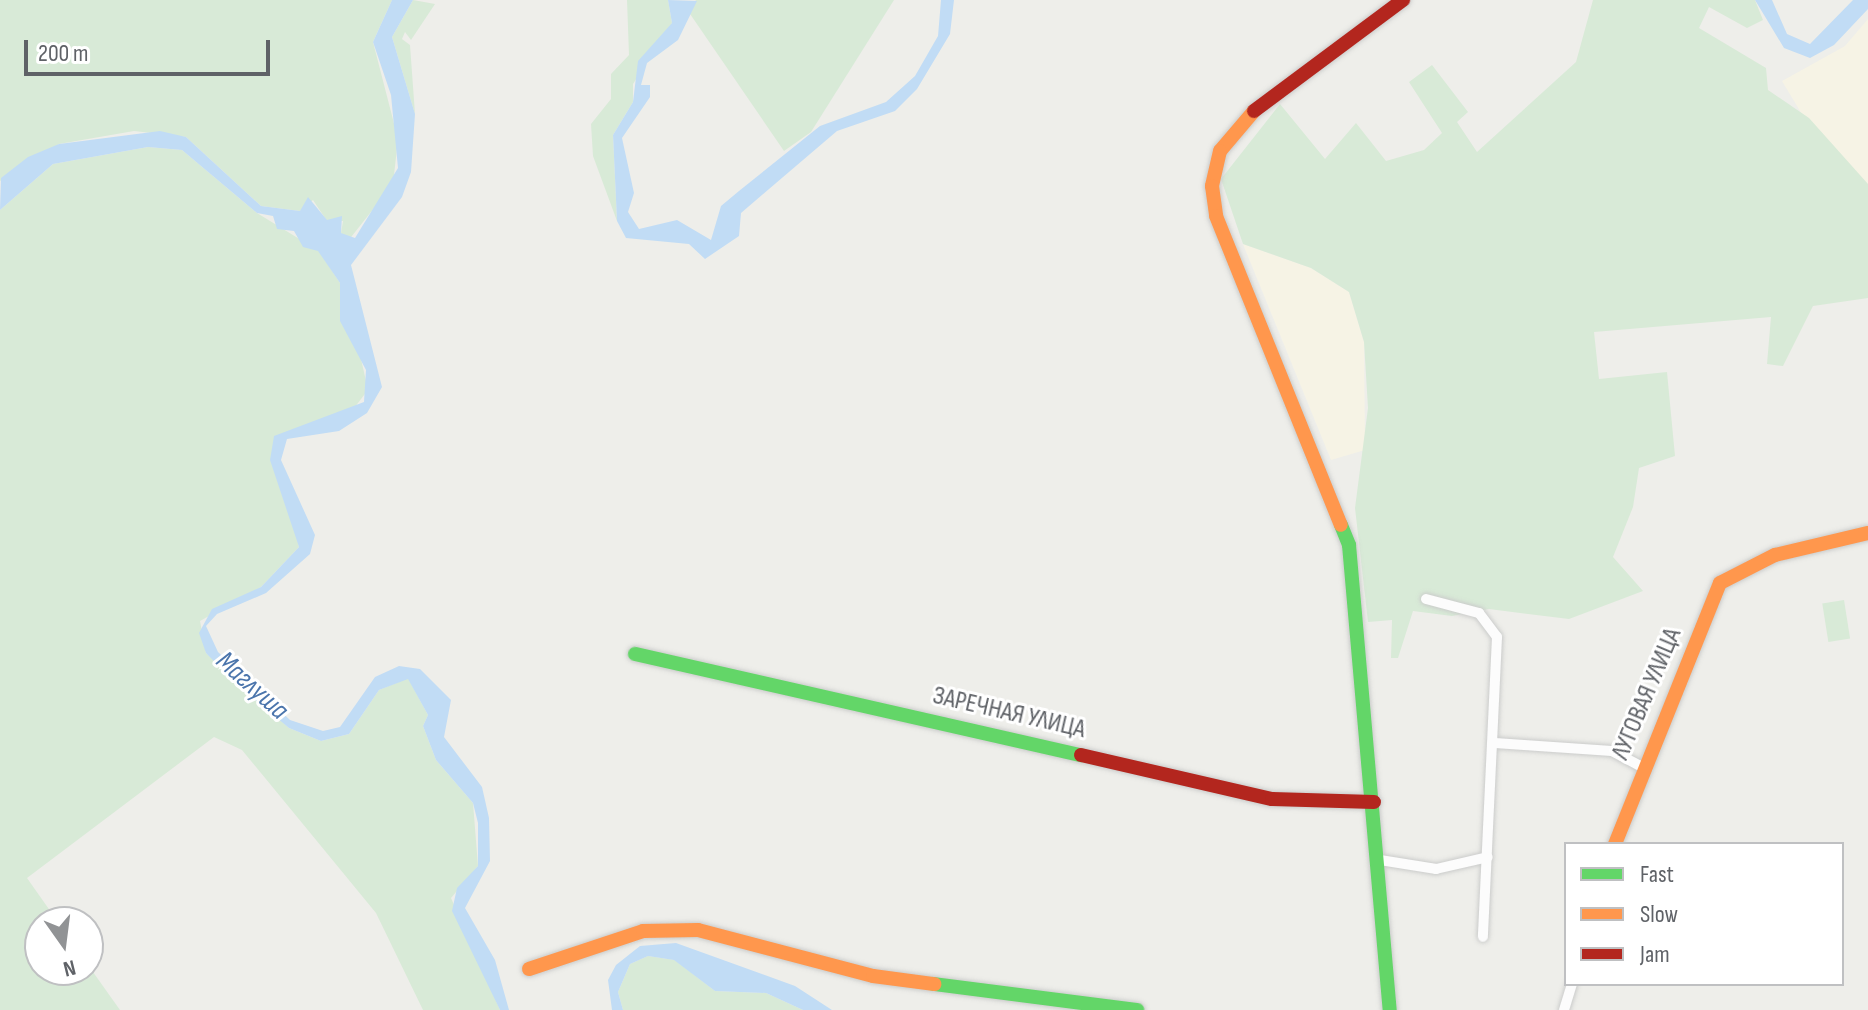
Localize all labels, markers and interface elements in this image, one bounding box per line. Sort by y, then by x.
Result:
scale bar [28,24,274,74]
text: 200 m [38,39,89,68]
street label: ЛУГОВАЯ УЛИЦА [1605,624,1689,764]
water label: Маглуша [209,645,295,727]
street label: ЗАРЕЧНАЯ УЛИЦА [930,680,1088,746]
legend [1564,842,1844,986]
text: Fast [1640,860,1674,889]
text: Slow [1640,900,1678,929]
north arrow [24,906,104,986]
text: Jam [1640,940,1670,969]
text: N [60,953,78,982]

